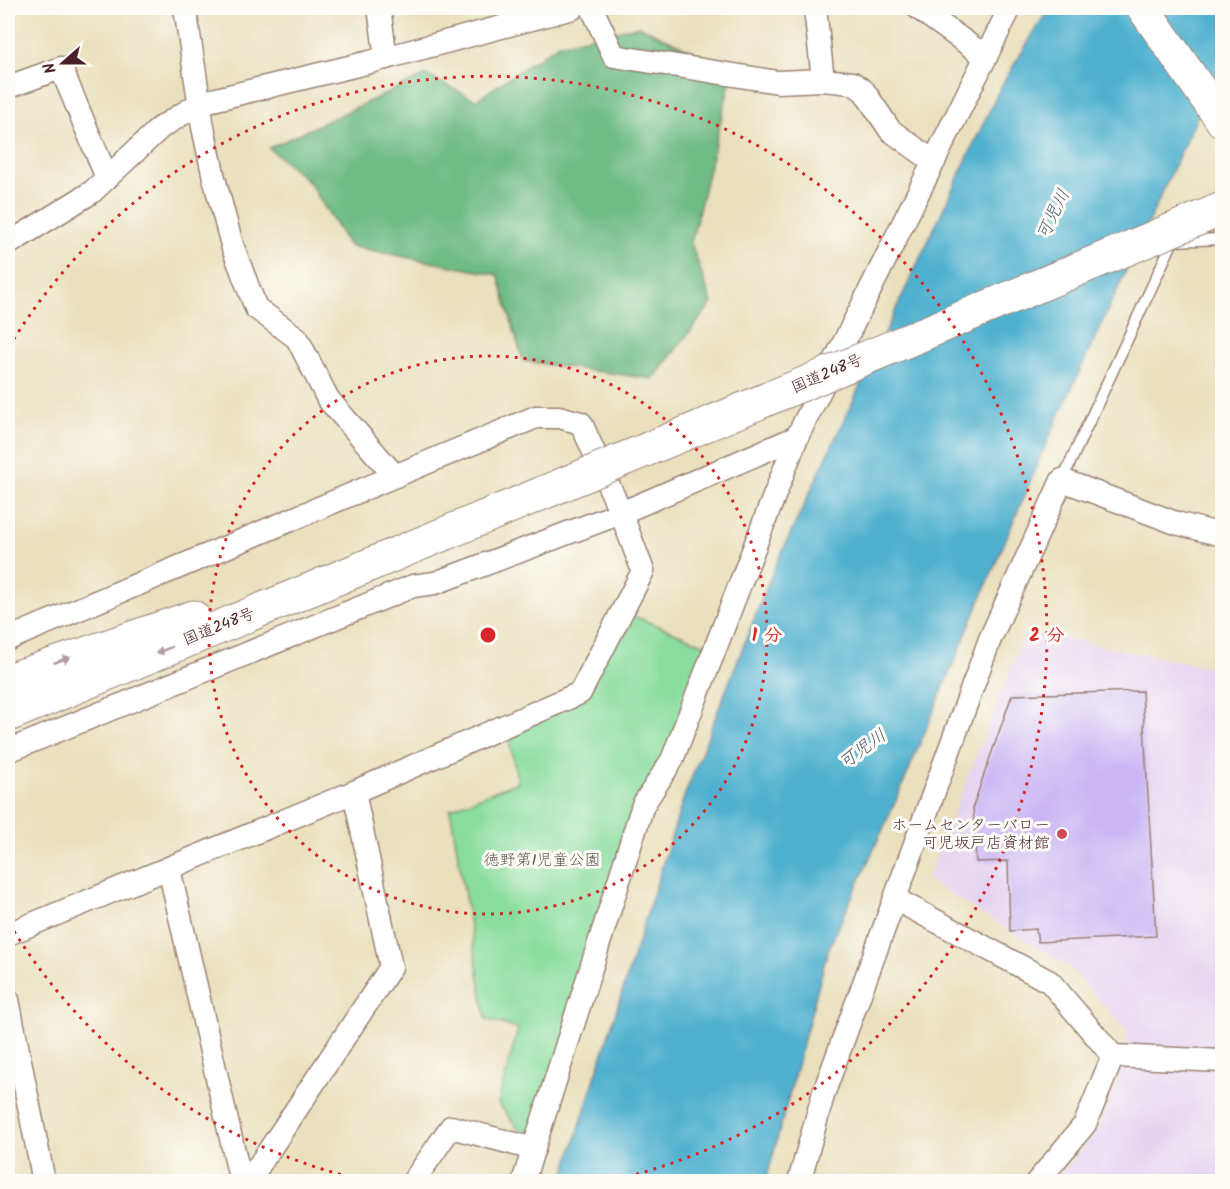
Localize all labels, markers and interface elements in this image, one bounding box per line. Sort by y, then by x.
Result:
north arrow [33,33,93,93]
text: N [37,59,64,77]
water label: 可児川 [1029,184,1079,246]
street label: 国道248号 [787,348,867,400]
street label: 国道248号 [179,601,259,653]
text: 1 分 [752,622,782,651]
text: 2 分 [1029,622,1065,651]
centre of rings [478,625,498,645]
one-way arrow [154,645,172,655]
one-way arrow [54,655,72,665]
water label: 可児川 [833,722,893,778]
place label: ホームセンターバロー 可児坂戸店資材館 [891,813,1050,856]
marker: ホームセンターバロー 可児坂戸店資材館 [1055,827,1069,841]
park label: 徳野第1児童公園 [483,848,601,873]

